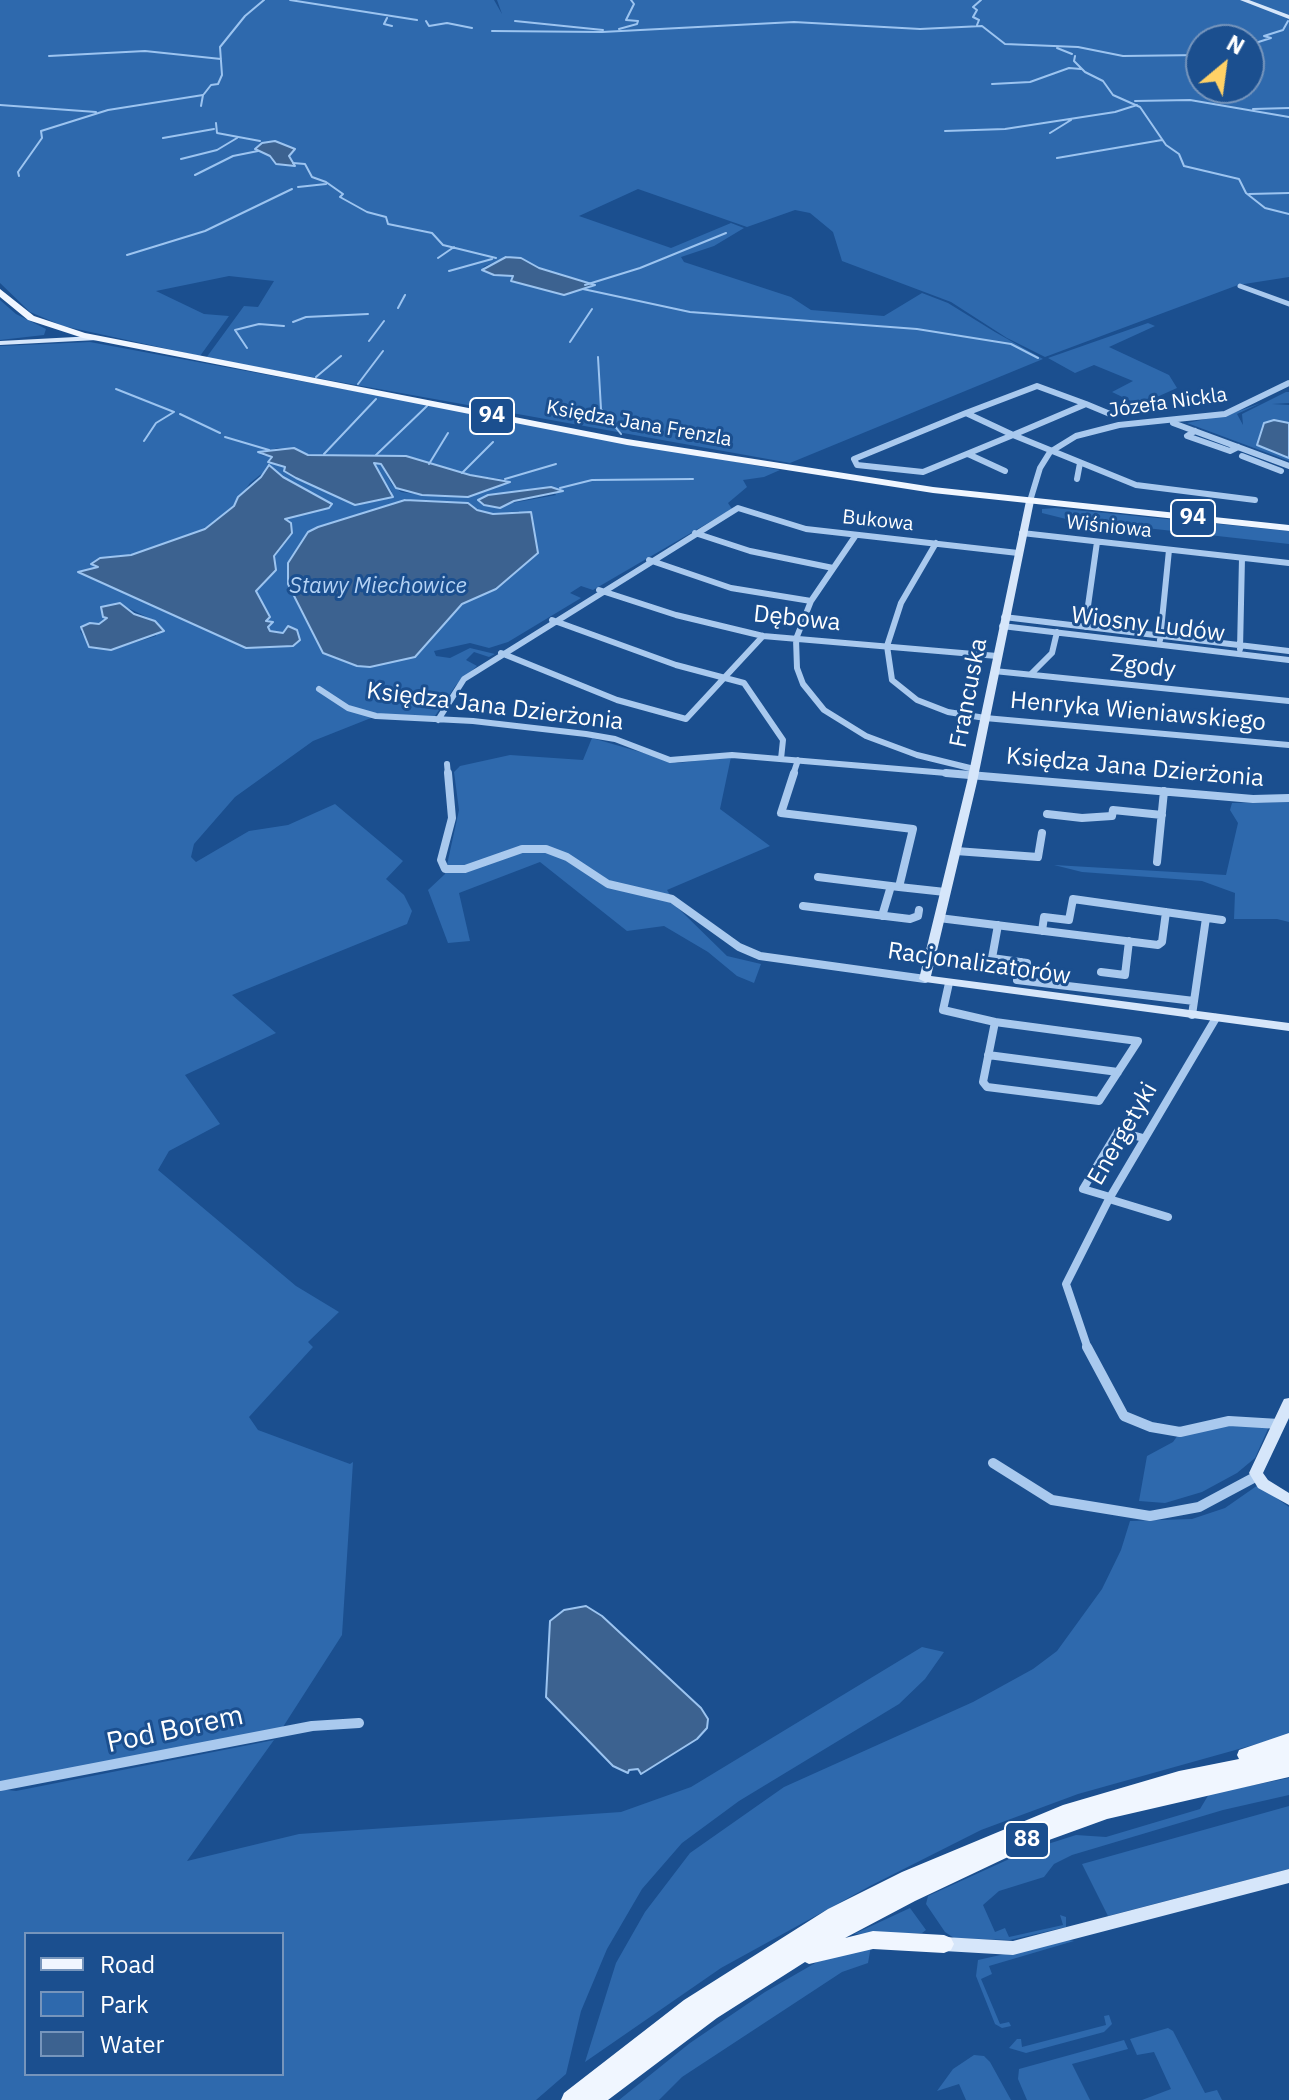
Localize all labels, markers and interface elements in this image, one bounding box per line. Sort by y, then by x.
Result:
north arrow [1185,24,1265,104]
text: N [1222,28,1250,61]
street label: Józefa Nickla [1107,383,1229,423]
street label: Księdza Jana Frenzla [544,396,734,452]
road number: 94 [470,398,514,434]
road number: 94 [1171,500,1215,536]
street label: Bukowa [841,505,915,537]
street label: Wiśniowa [1065,511,1153,543]
water label: Stawy Miechowice [289,574,467,600]
street label: Dębowa [752,600,842,638]
street label: Wiosny Ludów [1069,601,1227,649]
street label: Francuska [944,636,994,750]
street label: Zgody [1109,649,1177,685]
street label: Księdza Jana Dzierżonia [365,677,625,737]
street label: Henryka Wieniawskiego [1009,686,1267,738]
street label: Księdza Jana Dzierżonia [1005,742,1265,794]
street label: Racjonalizatorów [886,937,1072,991]
street label: Energetyki [1082,1078,1164,1190]
street label: Pod Borem [104,1699,246,1761]
road number: 88 [1005,1822,1049,1858]
legend [24,1932,284,2076]
text: Road [100,1948,155,1980]
text: Park [100,1988,149,2020]
text: Water [100,2028,164,2060]

